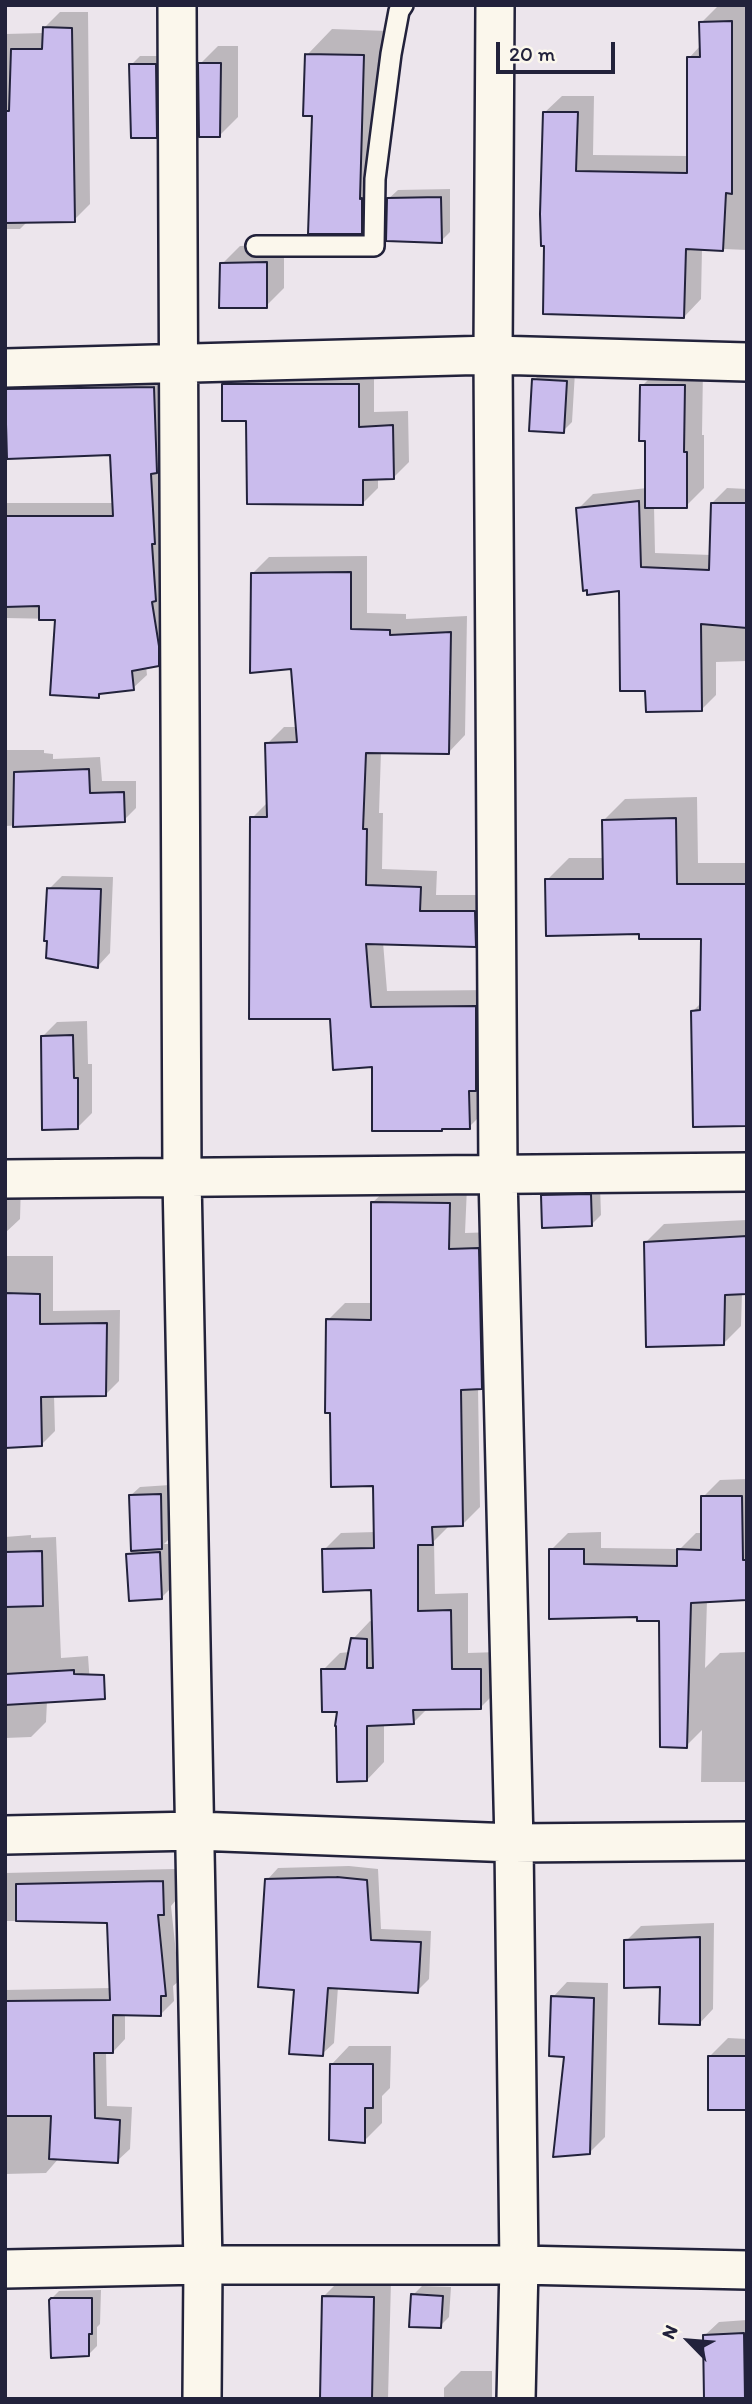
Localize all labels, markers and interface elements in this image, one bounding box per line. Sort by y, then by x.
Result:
scale bar [500,28,619,72]
text: 20 m [509,41,555,66]
north arrow [654,2306,724,2376]
text: N [656,2321,683,2343]

